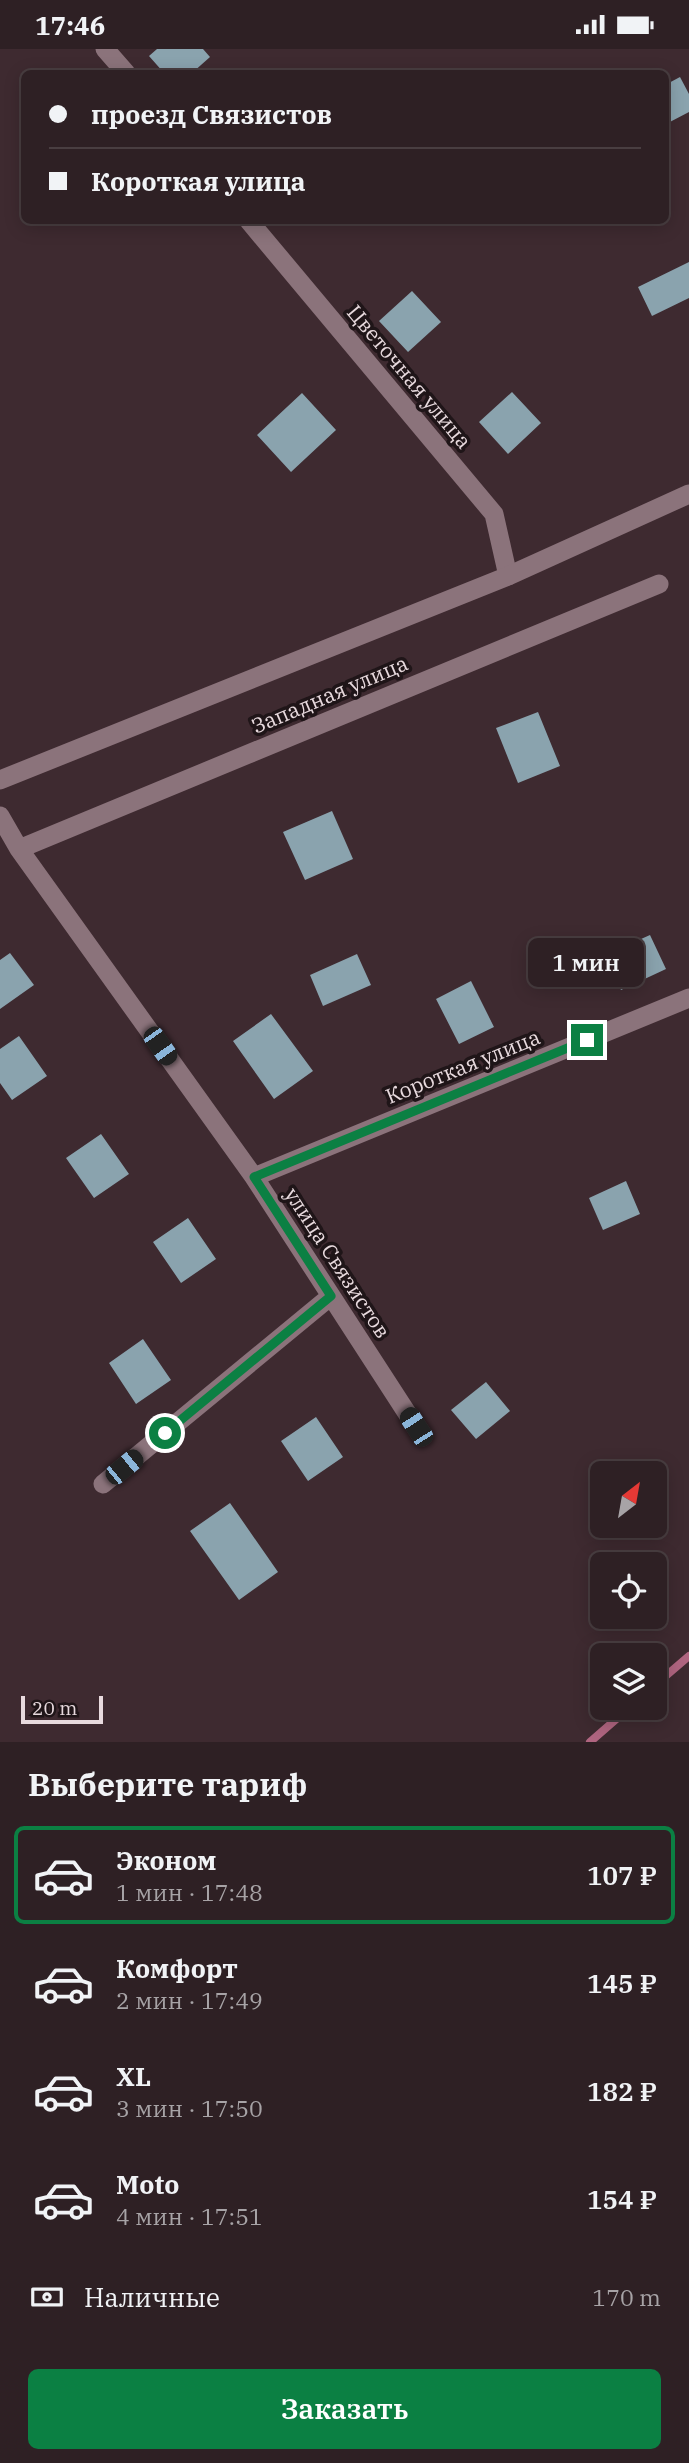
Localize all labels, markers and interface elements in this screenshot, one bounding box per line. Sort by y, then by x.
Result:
text: 17:46 [35,8,105,42]
text: проезд Связистов [91,97,332,131]
text: Короткая улица [91,164,306,198]
street label: Цветочная улица [341,298,478,454]
street label: Западная улица [247,649,412,740]
callout: 1 мин [529,939,645,988]
text: 1 мин [552,947,620,977]
street label: Короткая улица [381,1022,544,1110]
car [140,1023,181,1069]
route end [571,1024,603,1056]
street label: улица Связистов [279,1182,397,1343]
car [396,1404,437,1450]
route start [149,1417,181,1449]
car [102,1446,147,1488]
north arrow [590,1461,667,1538]
map controls [590,1461,667,1720]
button: locate [590,1552,667,1629]
button: layers [590,1643,667,1720]
scale bar [21,1693,103,1725]
text: 20 m [32,1696,77,1720]
text: Выберите тариф [28,1763,308,1805]
text: Эконом [116,1843,217,1877]
icon: car [32,1844,95,1907]
text: 107 ₽ [587,1858,657,1892]
text: 1 мин · 17:48 [116,1877,263,1907]
text: Комфорт [116,1951,238,1985]
icon: car [32,1952,95,2015]
text: 145 ₽ [587,1966,657,2000]
text: 2 мин · 17:49 [116,1985,263,2015]
text: XL [116,2059,151,2093]
icon: car [32,2060,95,2123]
text: 182 ₽ [587,2074,657,2108]
text: 3 мин · 17:50 [116,2093,263,2123]
text: Moto [116,2167,179,2201]
icon: car [32,2168,95,2231]
text: 154 ₽ [587,2182,657,2216]
text: 4 мин · 17:51 [116,2201,263,2231]
icon: cash [28,2278,66,2316]
text: Наличные [84,2280,220,2314]
text: 170 m [592,2282,661,2312]
button: Заказать [28,2369,661,2449]

